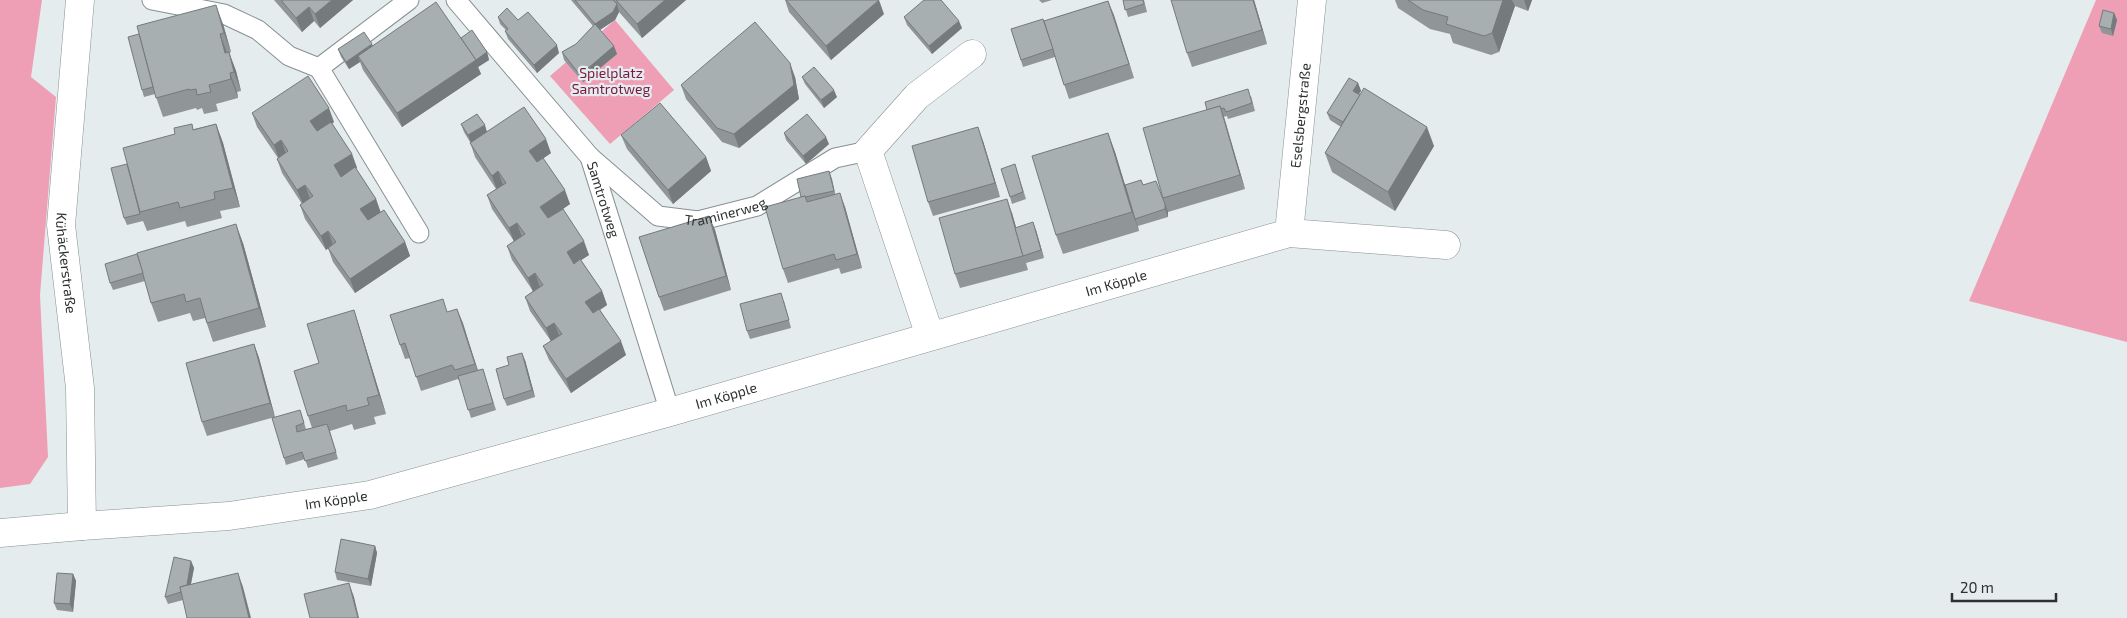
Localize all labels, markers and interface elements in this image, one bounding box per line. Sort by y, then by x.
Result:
street label: Eselsbergstraße [1286,62,1314,169]
park label: Spielplatz Samtrotweg [572,64,651,97]
street label: Samtrotweg [584,159,624,240]
street label: Traminerweg [684,193,770,229]
street label: Kühäckerstraße [53,212,80,314]
street label: Im Köpple [1083,266,1149,299]
street label: Im Köpple [693,378,759,412]
street label: Im Köpple [304,486,369,513]
scale bar [1952,570,2056,602]
text: 20 m [1960,578,1994,596]

